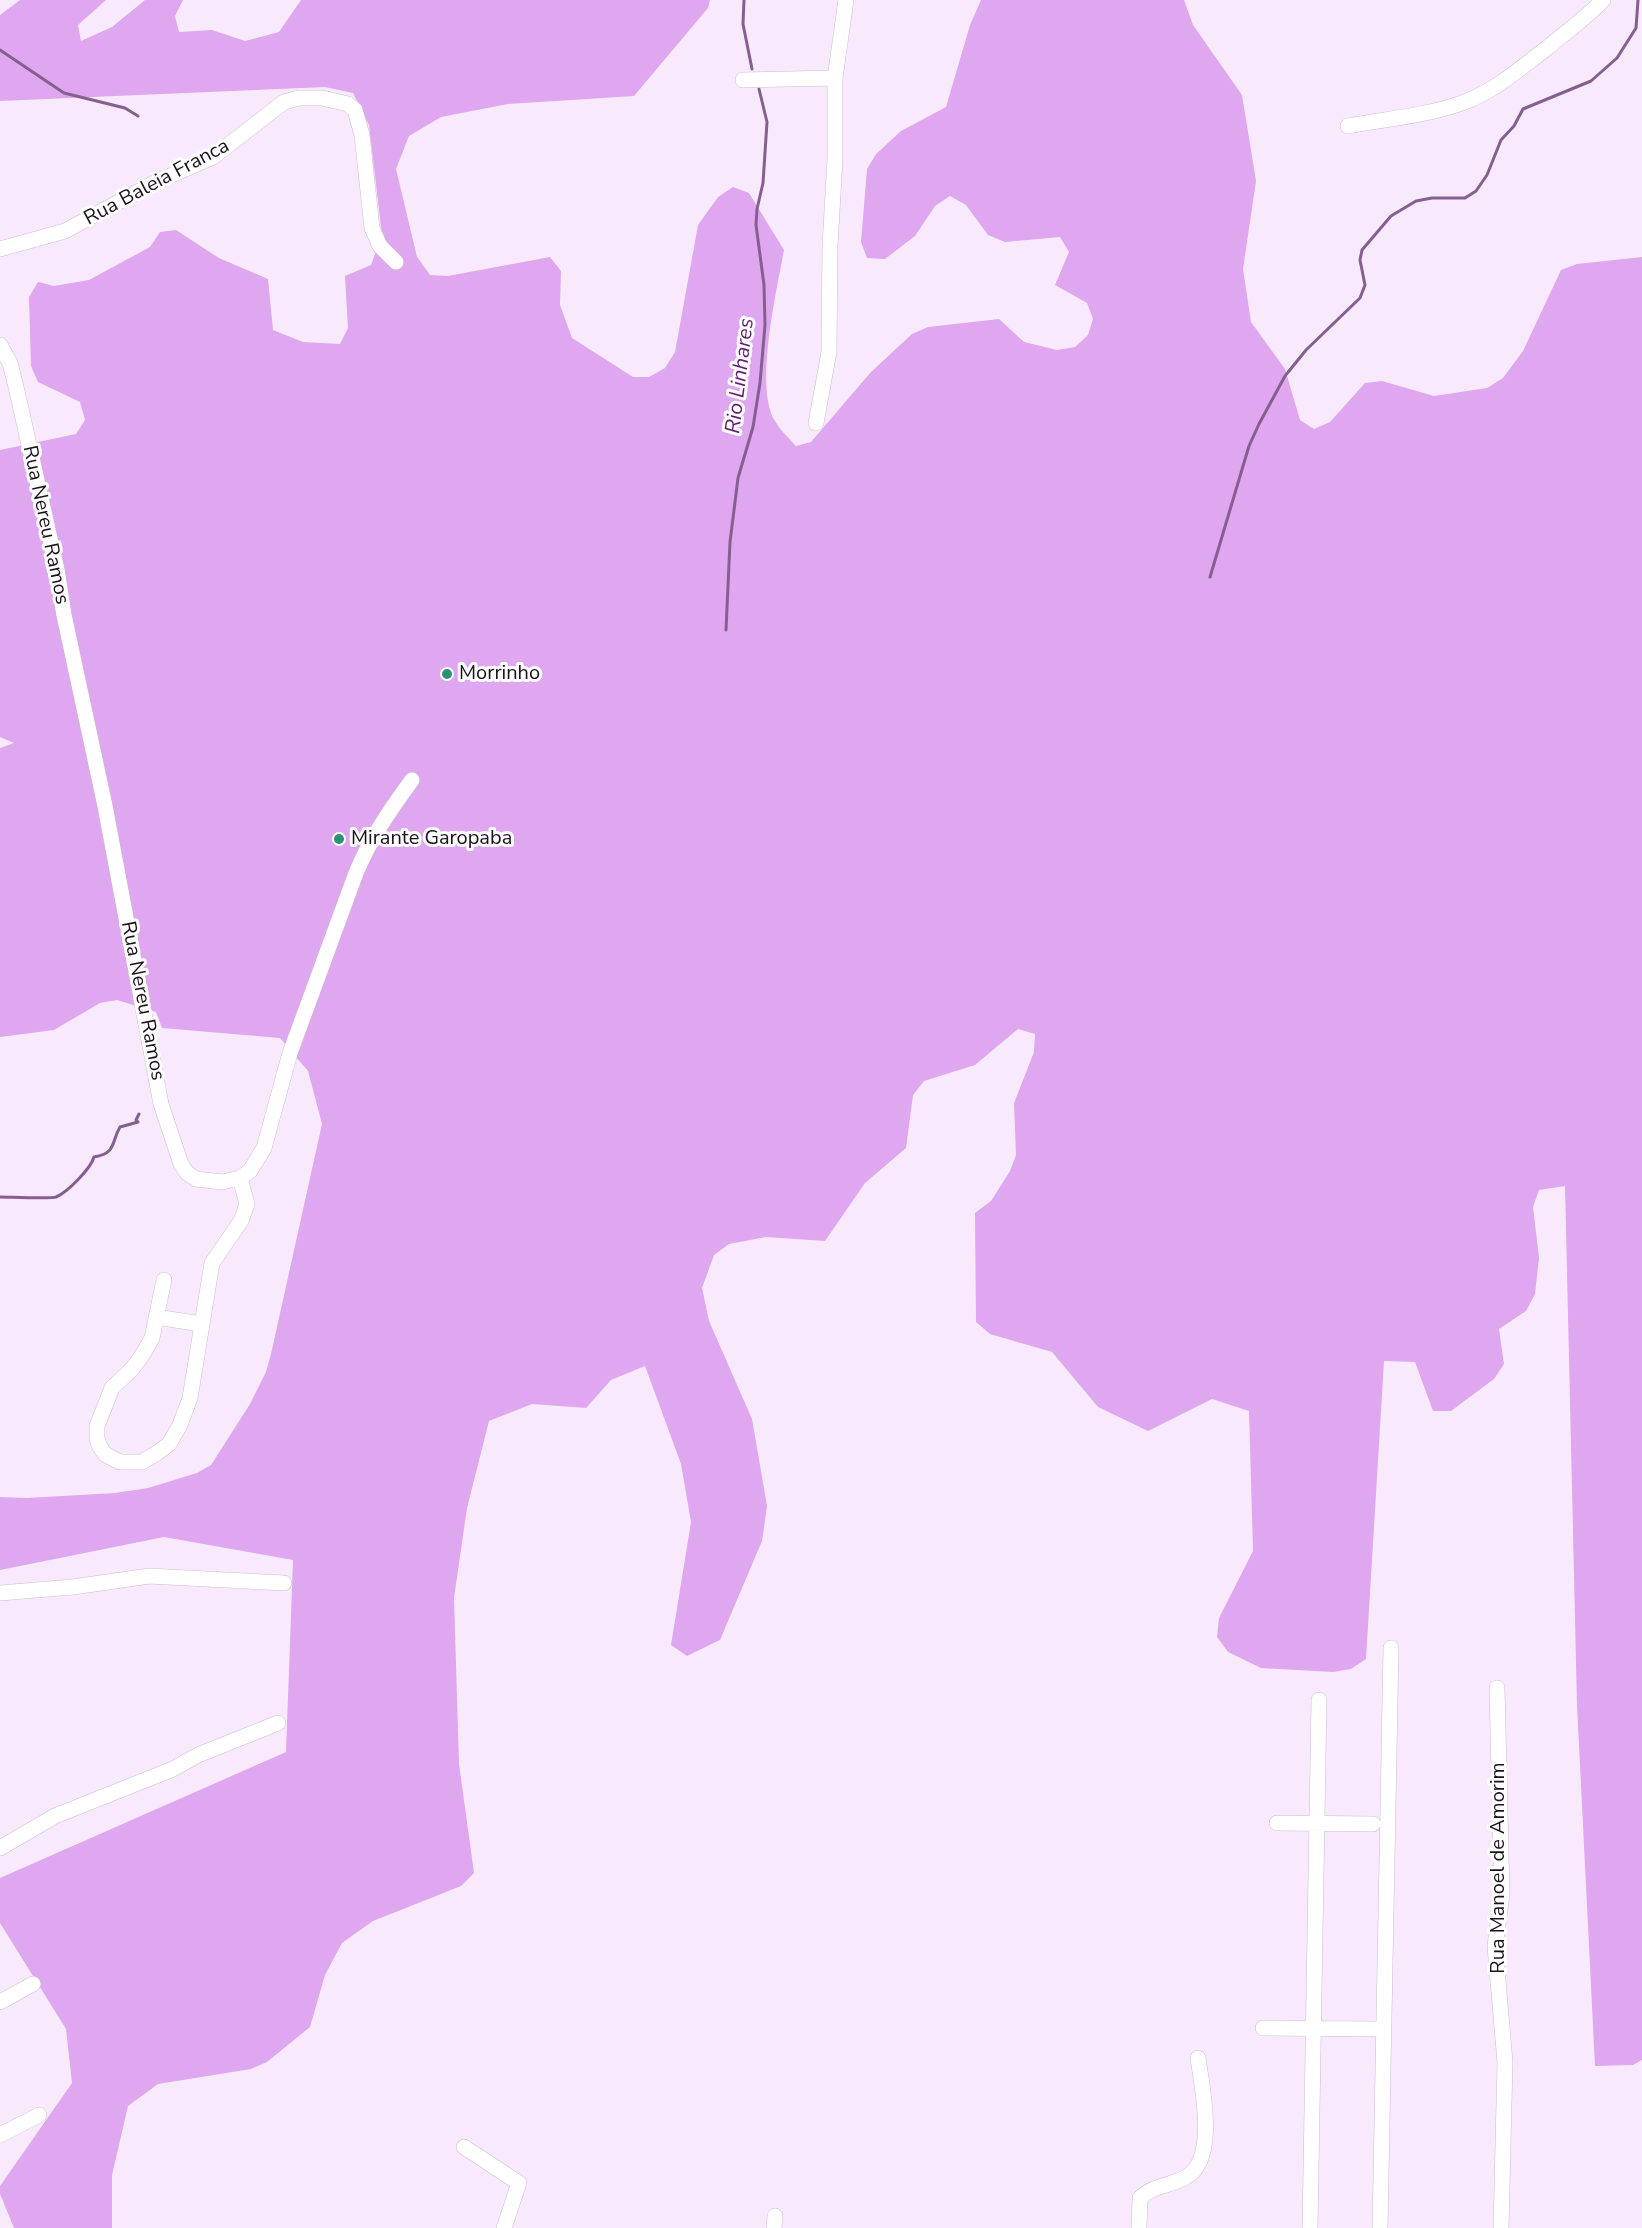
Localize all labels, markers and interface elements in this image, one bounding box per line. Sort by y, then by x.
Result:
street label: Rua Baleia Franca [80,135,234,231]
water label: Rio Linhares [721,317,761,435]
street label: Rua Nereu Ramos [16,443,74,607]
place label: Morrinho [459,662,540,686]
marker: Morrinho [440,667,454,681]
place label: Mirante Garopaba [351,827,512,851]
marker: Mirante Garopaba [332,832,346,846]
street label: Rua Nereu Ramos [115,919,169,1083]
street label: Rua Manoel de Amorim [1487,1762,1511,1974]

